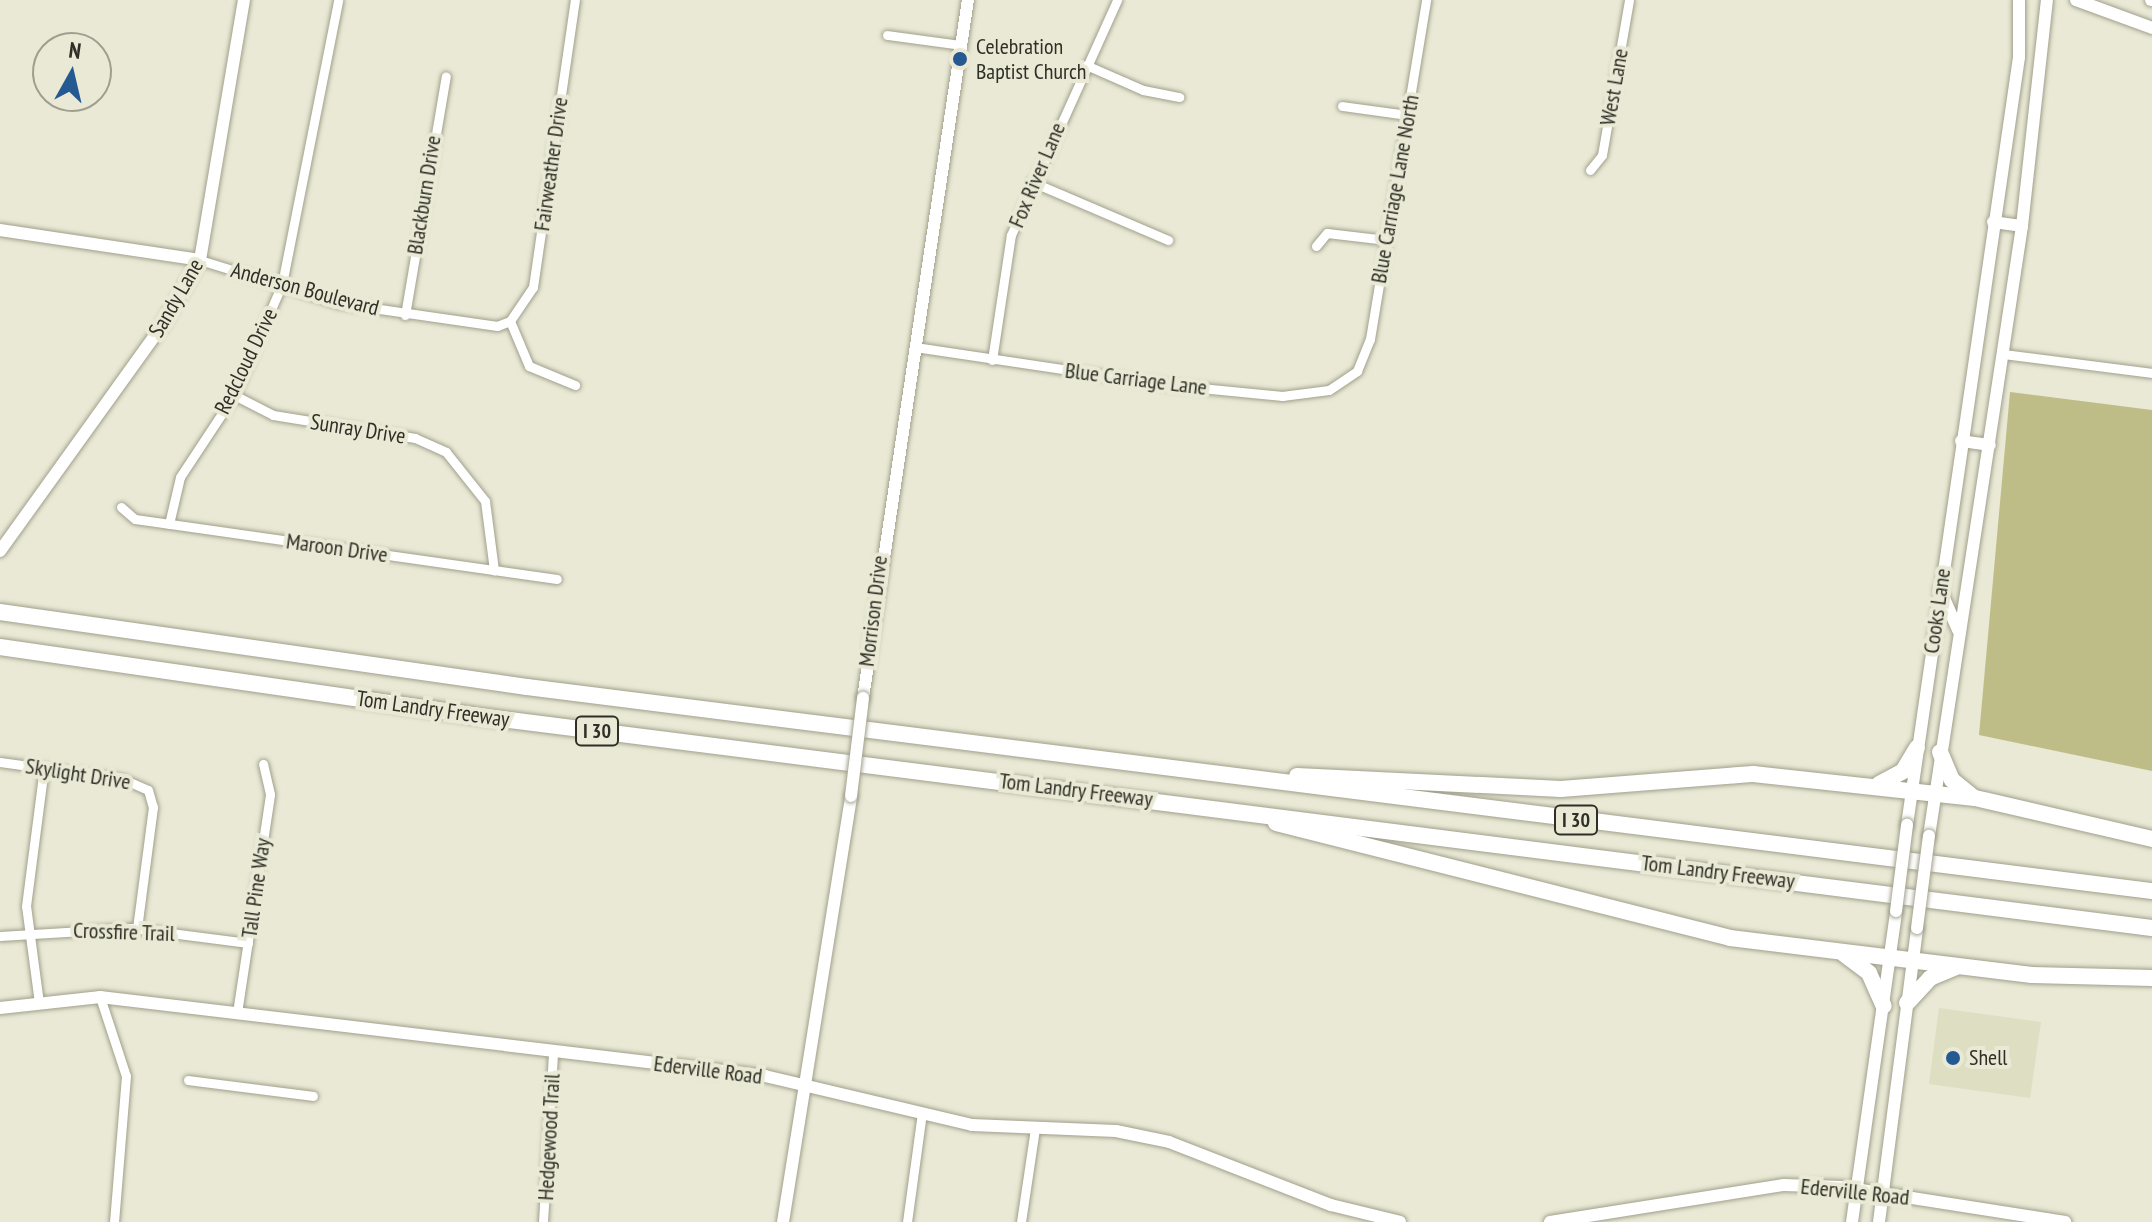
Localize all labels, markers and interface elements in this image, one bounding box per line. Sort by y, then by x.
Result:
north arrow [32,32,112,112]
place label: Celebration Baptist Church [976,33,1087,84]
text: N [67,36,83,65]
street label: West Lane [1594,47,1634,127]
marker: Celebration Baptist Church [951,50,969,68]
street label: Blue Carriage Lane North [1365,93,1425,285]
street label: Fairweather Drive [529,95,573,233]
street label: Fox River Lane [1003,118,1071,232]
street label: Blackburn Drive [402,134,446,256]
street label: Sandy Lane [143,254,209,342]
street label: Anderson Boulevard [228,257,382,321]
street label: Redcloud Drive [209,304,283,418]
street label: Blue Carriage Lane [1064,357,1208,401]
street label: Sunray Drive [308,408,408,450]
street label: Maroon Drive [285,528,389,568]
street label: Morrison Drive [853,554,893,668]
street label: Cooks Lane [1918,567,1956,655]
street label: Tom Landry Freeway [355,685,511,733]
road number: I 30 [575,715,619,747]
street label: Skylight Drive [24,753,132,795]
street label: Tom Landry Freeway [998,767,1154,813]
road number: I 30 [1554,804,1598,836]
street label: Tall Pine Way [236,836,276,940]
street label: Tom Landry Freeway [1640,849,1796,895]
street label: Crossfire Trail [72,917,176,947]
place label: Shell [1969,1045,2007,1071]
marker: Shell [1944,1049,1962,1067]
street label: Ederville Road [652,1050,764,1090]
street label: Hedgewood Trail [532,1073,566,1201]
street label: Ederville Road [1799,1173,1911,1211]

